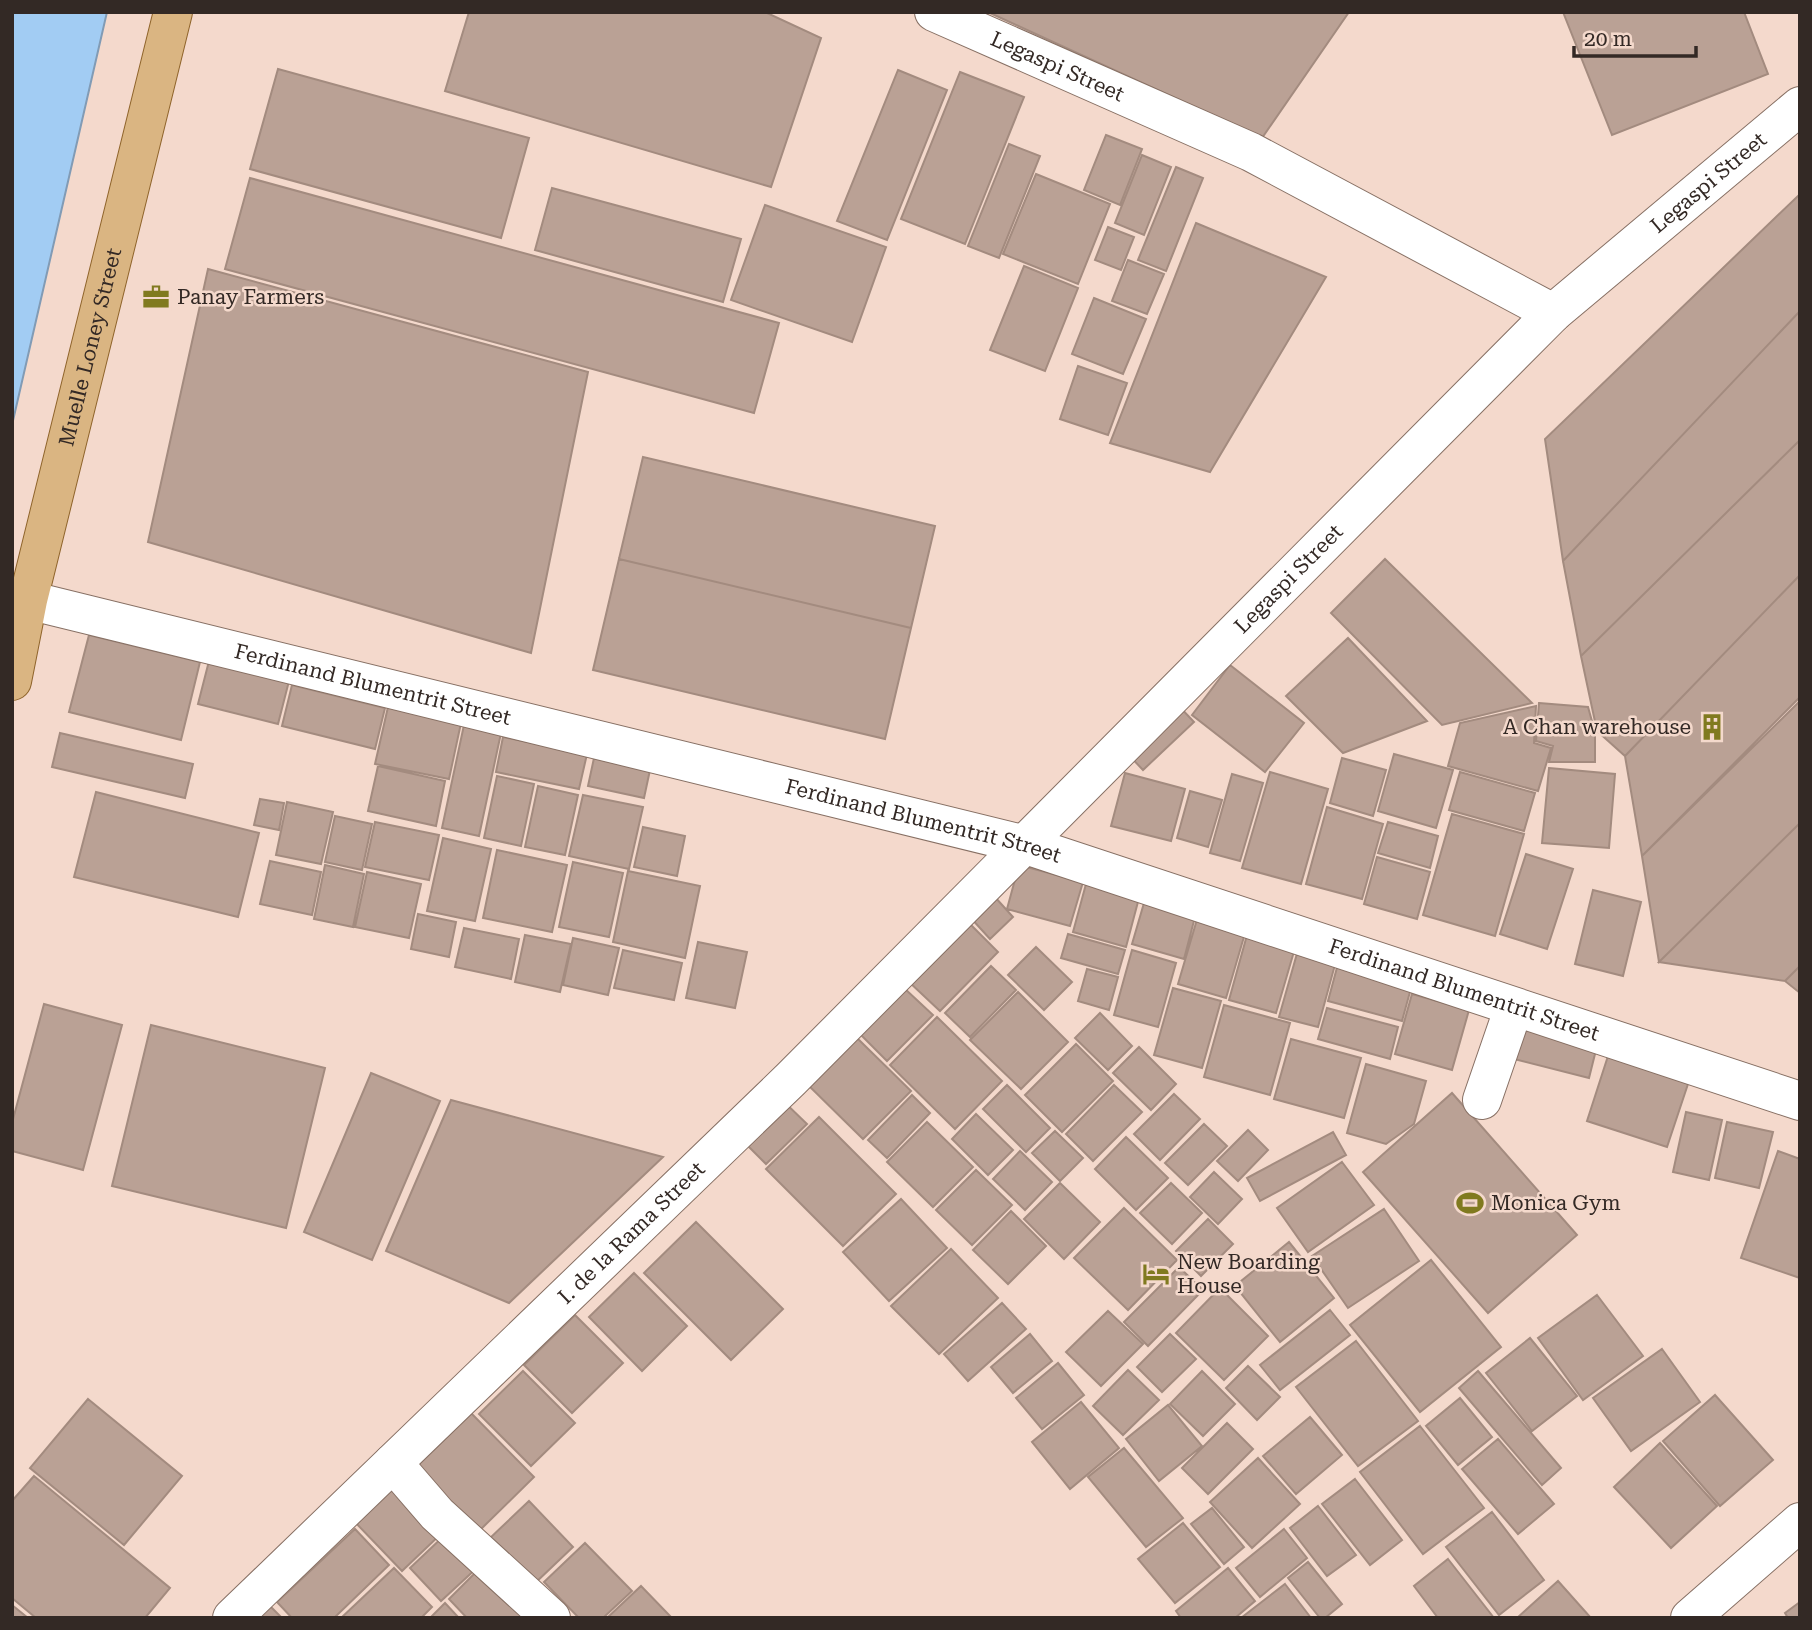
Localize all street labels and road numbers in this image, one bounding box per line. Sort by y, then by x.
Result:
street label: Legaspi Street [987,27,1128,107]
street label: Legaspi Street [1646,127,1771,238]
street label: Muelle Loney Street [54,246,126,449]
street label: Legaspi Street [1229,519,1348,638]
street label: Ferdinand Blumentrit Street [232,639,513,730]
street label: Ferdinand Blumentrit Street [783,774,1064,868]
street label: Ferdinand Blumentrit Street [1326,934,1603,1046]
street label: I. de la Rama Street [553,1157,710,1309]

